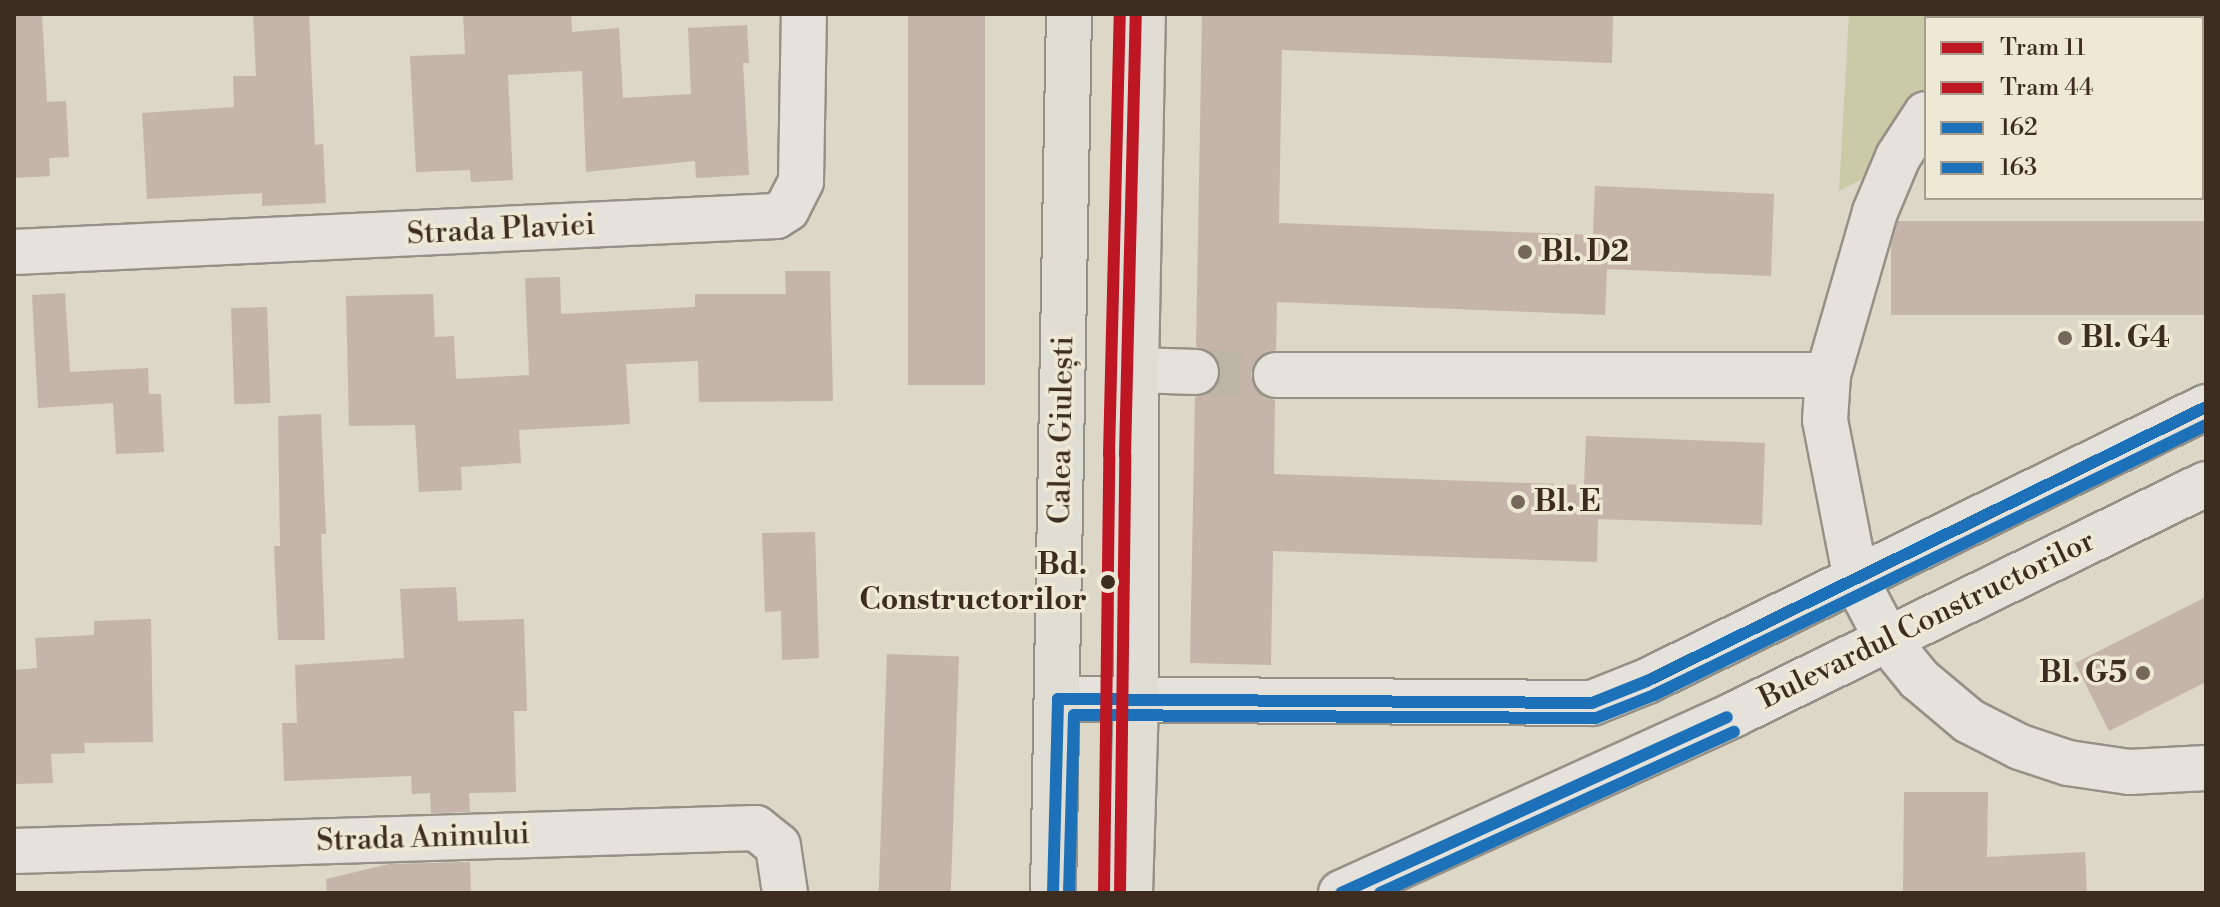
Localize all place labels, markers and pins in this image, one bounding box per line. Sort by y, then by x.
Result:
place label: Bl. D2 [1541,234,1629,270]
marker: Bl. D2 [1516,243,1534,261]
place label: Bl. G4 [2081,320,2170,356]
marker: Bl. G4 [2056,329,2074,347]
place label: Bl. E [1534,484,1600,520]
marker: Bl. E [1509,493,1527,511]
place label: Bd. Constructorilor [859,547,1087,618]
marker: Bd. Constructorilor [1094,568,1122,596]
place label: Bl. G5 [2039,655,2127,691]
marker: Bl. G5 [2134,664,2152,682]

